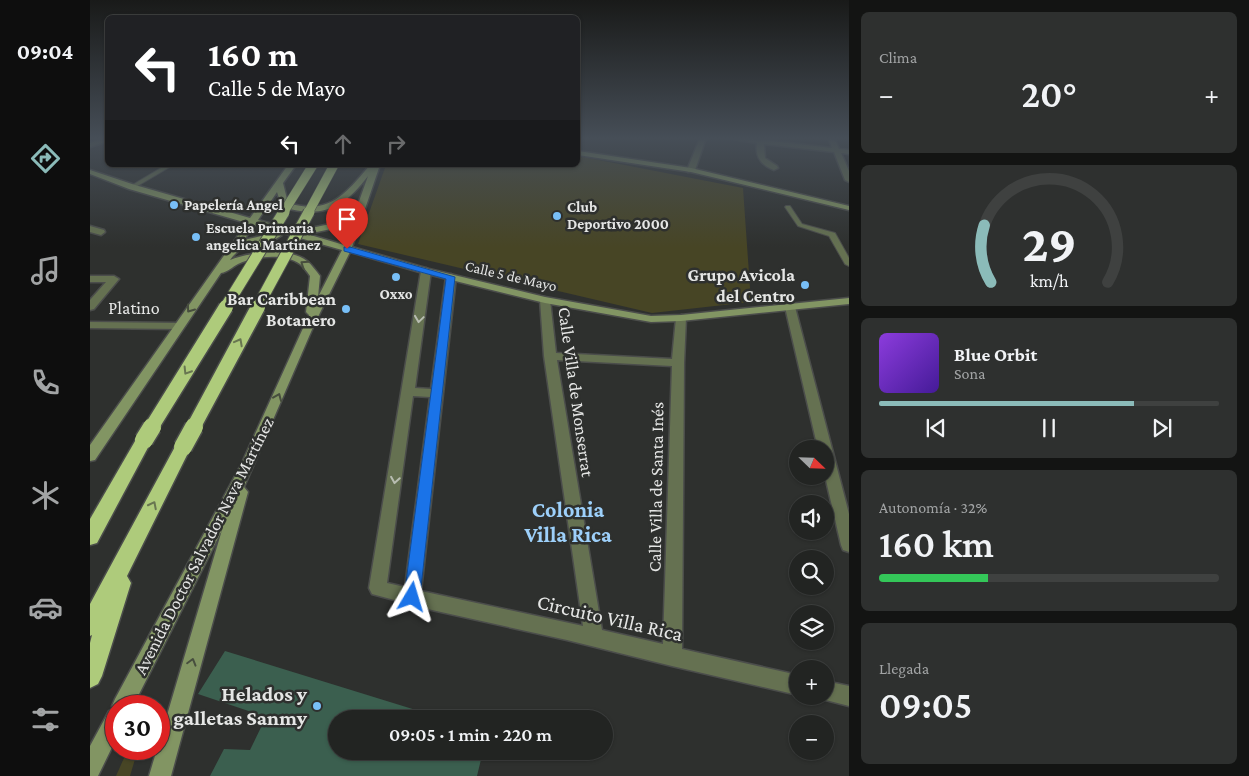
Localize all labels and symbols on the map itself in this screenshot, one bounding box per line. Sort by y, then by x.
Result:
place label: Papelería Angel [184,197,284,213]
pin [326,198,368,249]
marker: Papelería Angel [168,199,180,211]
place label: Club Deportivo 2000 [567,199,669,232]
marker: Club Deportivo 2000 [551,210,563,222]
place label: Escuela Primaria angelica Martinez [206,220,321,253]
marker: Escuela Primaria angelica Martinez [190,231,202,243]
street label: Calle 5 de Mayo [463,258,558,295]
one-way arrow [300,261,309,270]
place label: Grupo Avicola del Centro [688,265,795,306]
marker: Oxxo [390,271,402,283]
marker: Grupo Avicola del Centro [799,279,811,291]
place label: Oxxo [380,286,413,302]
place label: Bar Caribbean Botanero [227,289,337,330]
street label: Platino [108,298,160,318]
one-way arrow [187,303,196,313]
marker: Bar Caribbean Botanero [340,303,352,315]
street label: Calle Villa de Monserrat [554,306,598,479]
one-way arrow [414,316,425,324]
one-way arrow [233,338,243,347]
one-way arrow [184,365,194,374]
one-way arrow [271,393,282,402]
street label: Calle Villa de Santa Inés [645,402,667,572]
street label: Avenida Doctor Salvador Nava Martínez [130,414,278,678]
north arrow [789,440,834,485]
one-way arrow [390,476,401,484]
district label: Colonia Villa Rica [523,497,612,547]
one-way arrow [147,502,157,511]
position arrow [385,570,437,622]
street label: Circuito Villa Rica [535,590,685,646]
one-way arrow [187,658,197,666]
place label: Helados y galletas Sanmy [173,682,308,730]
speed limit sign: 30 [105,695,170,760]
marker: Helados y galletas Sanmy [311,700,323,712]

